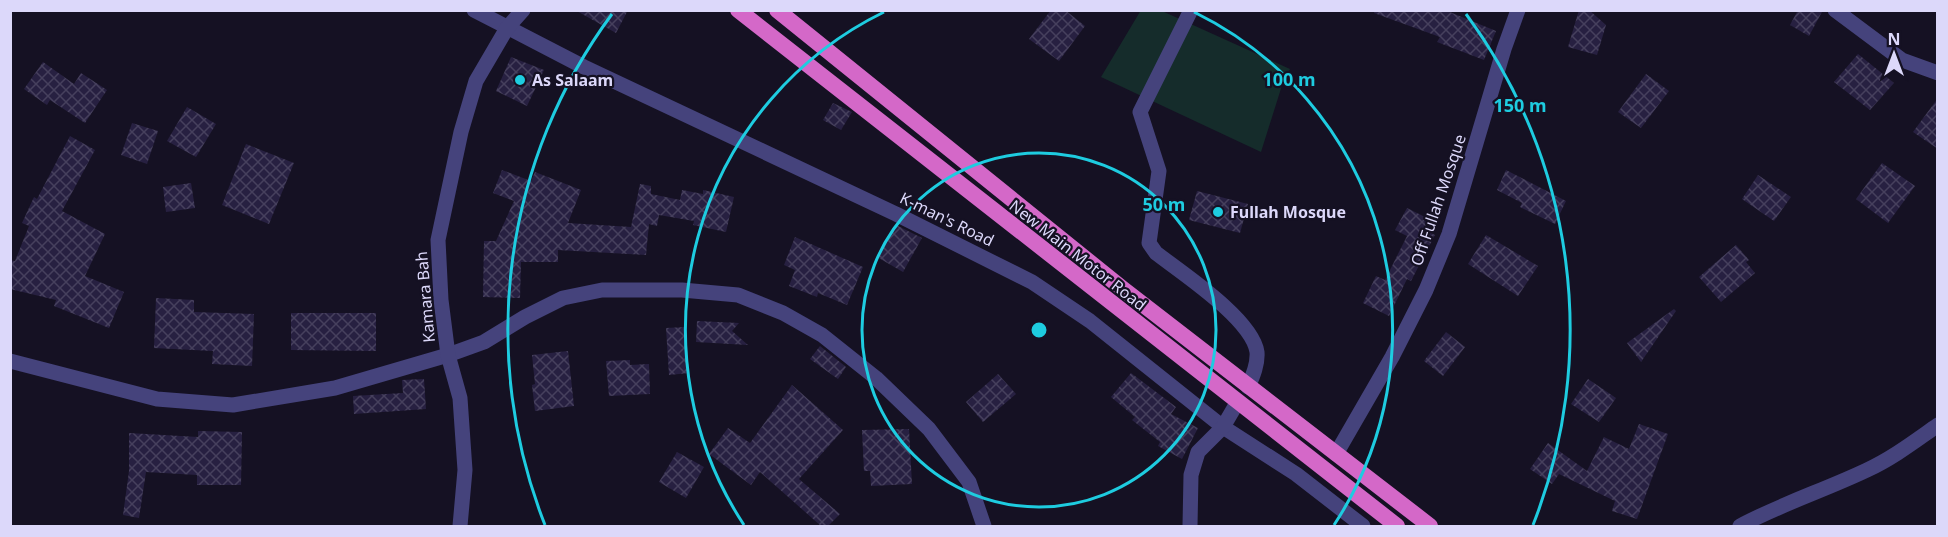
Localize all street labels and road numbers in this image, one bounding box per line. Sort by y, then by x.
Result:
street label: Off Fullah Mosque [1405,131,1471,269]
street label: K-man's Road [896,187,998,251]
street label: New Main Motor Road [1005,195,1151,315]
street label: Kamara Bah [410,250,440,344]

